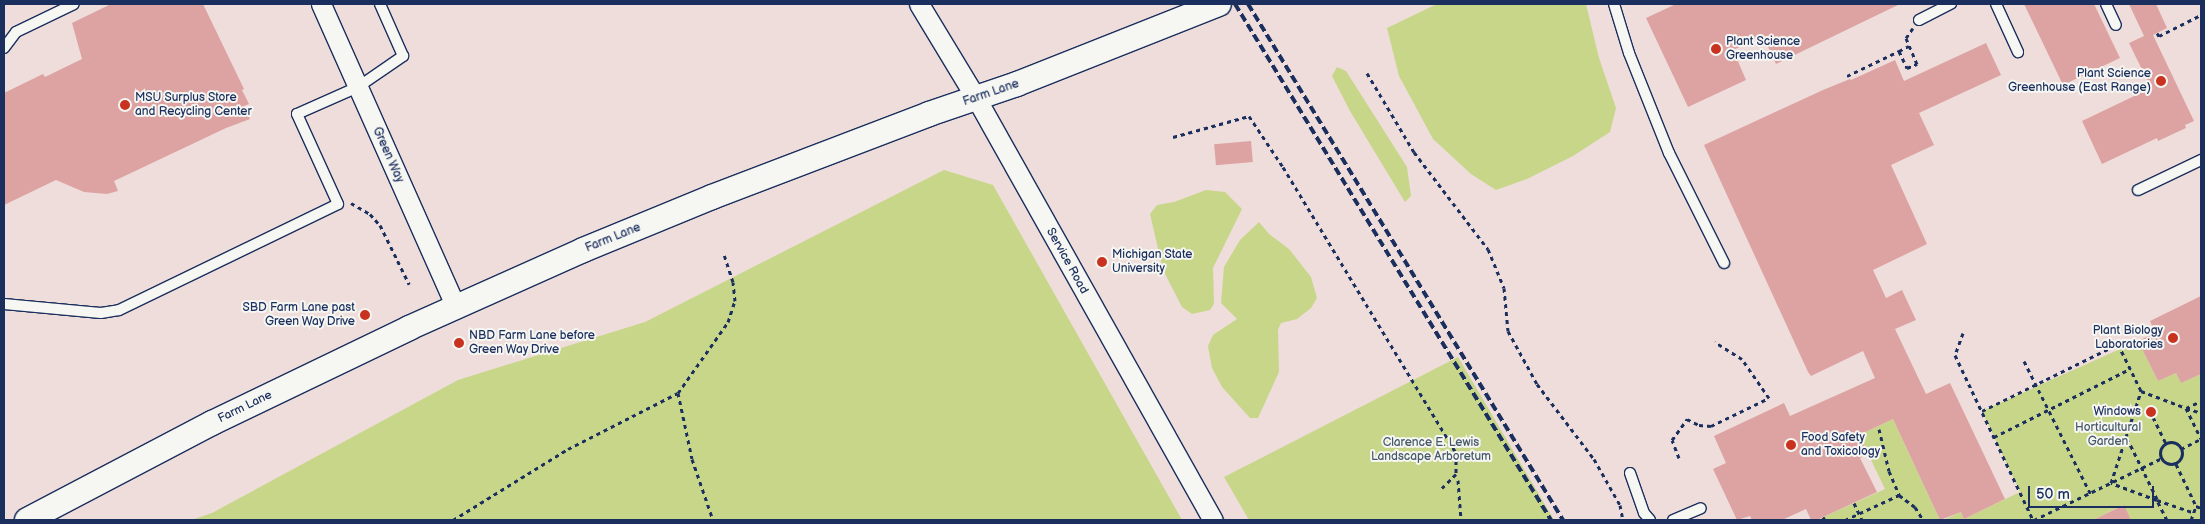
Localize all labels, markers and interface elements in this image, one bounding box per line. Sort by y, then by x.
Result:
place label: Plant Science Greenhouse [1726,35,1800,63]
marker: Plant Science Greenhouse [1710,43,1722,55]
place label: Plant Science Greenhouse (East Range) [2008,67,2151,95]
marker: Plant Science Greenhouse (East Range) [2155,75,2167,87]
street label: Farm Lane [961,77,1021,109]
place label: MSU Surplus Store and Recycling Center [135,91,252,119]
marker: MSU Surplus Store and Recycling Center [119,99,131,111]
street label: Green Way [369,125,407,185]
street label: Farm Lane [583,220,643,256]
street label: Service Road [1043,226,1091,296]
place label: Michigan State University [1112,248,1193,276]
marker: Michigan State University [1096,256,1108,268]
place label: SBD Farm Lane past Green Way Drive [243,301,355,329]
marker: SBD Farm Lane past Green Way Drive [359,309,371,321]
place label: Plant Biology Laboratories [2093,324,2163,352]
place label: NBD Farm Lane before Green Way Drive [469,329,595,357]
marker: Plant Biology Laboratories [2167,332,2179,344]
marker: NBD Farm Lane before Green Way Drive [453,337,465,349]
street label: Farm Lane [216,388,274,426]
place label: Windows [2093,405,2141,419]
marker: Windows [2145,406,2157,418]
park label: Horticultural Garden [2075,421,2141,449]
place label: Food Safety and Toxicology [1801,431,1880,459]
park label: Clarence E. Lewis Landscape Arboretum [1371,436,1491,464]
marker: Food Safety and Toxicology [1785,439,1797,451]
scale bar [2030,476,2156,508]
text: 50 m [2036,485,2070,504]

